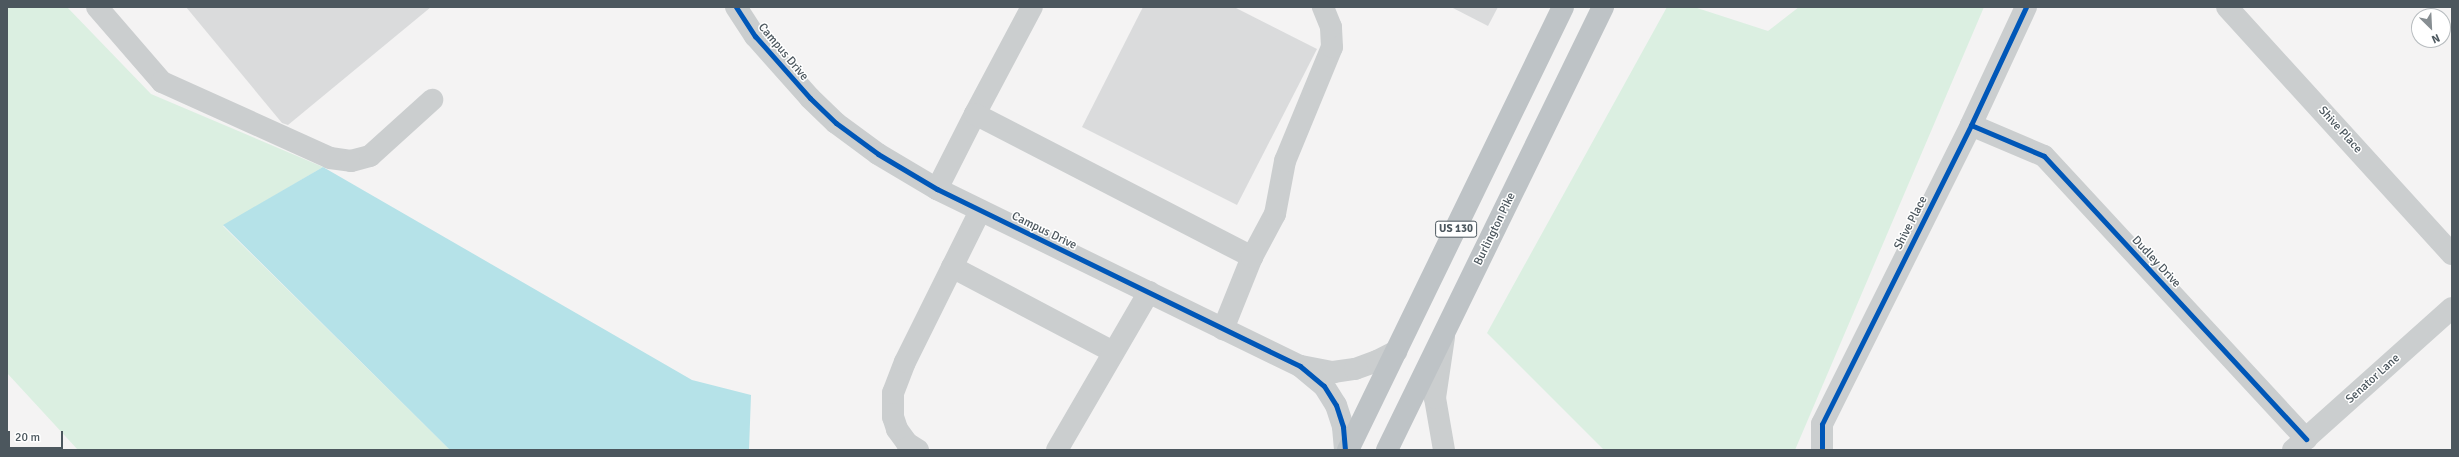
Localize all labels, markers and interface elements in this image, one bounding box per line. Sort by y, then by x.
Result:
north arrow [2411,8,2451,48]
street label: Campus Drive [755,20,811,84]
text: N [2430,31,2442,46]
street label: Shive Place [2315,104,2365,156]
street label: Burlington Pike [1471,190,1519,268]
street label: Shive Place [1891,194,1931,252]
street label: Campus Drive [1009,209,1079,253]
road number: US 130 [1435,220,1477,238]
street label: Dudley Drive [2129,233,2183,291]
street label: Senator Lane [2343,351,2403,407]
scale bar [10,423,65,449]
text: 20 m [15,430,40,445]

